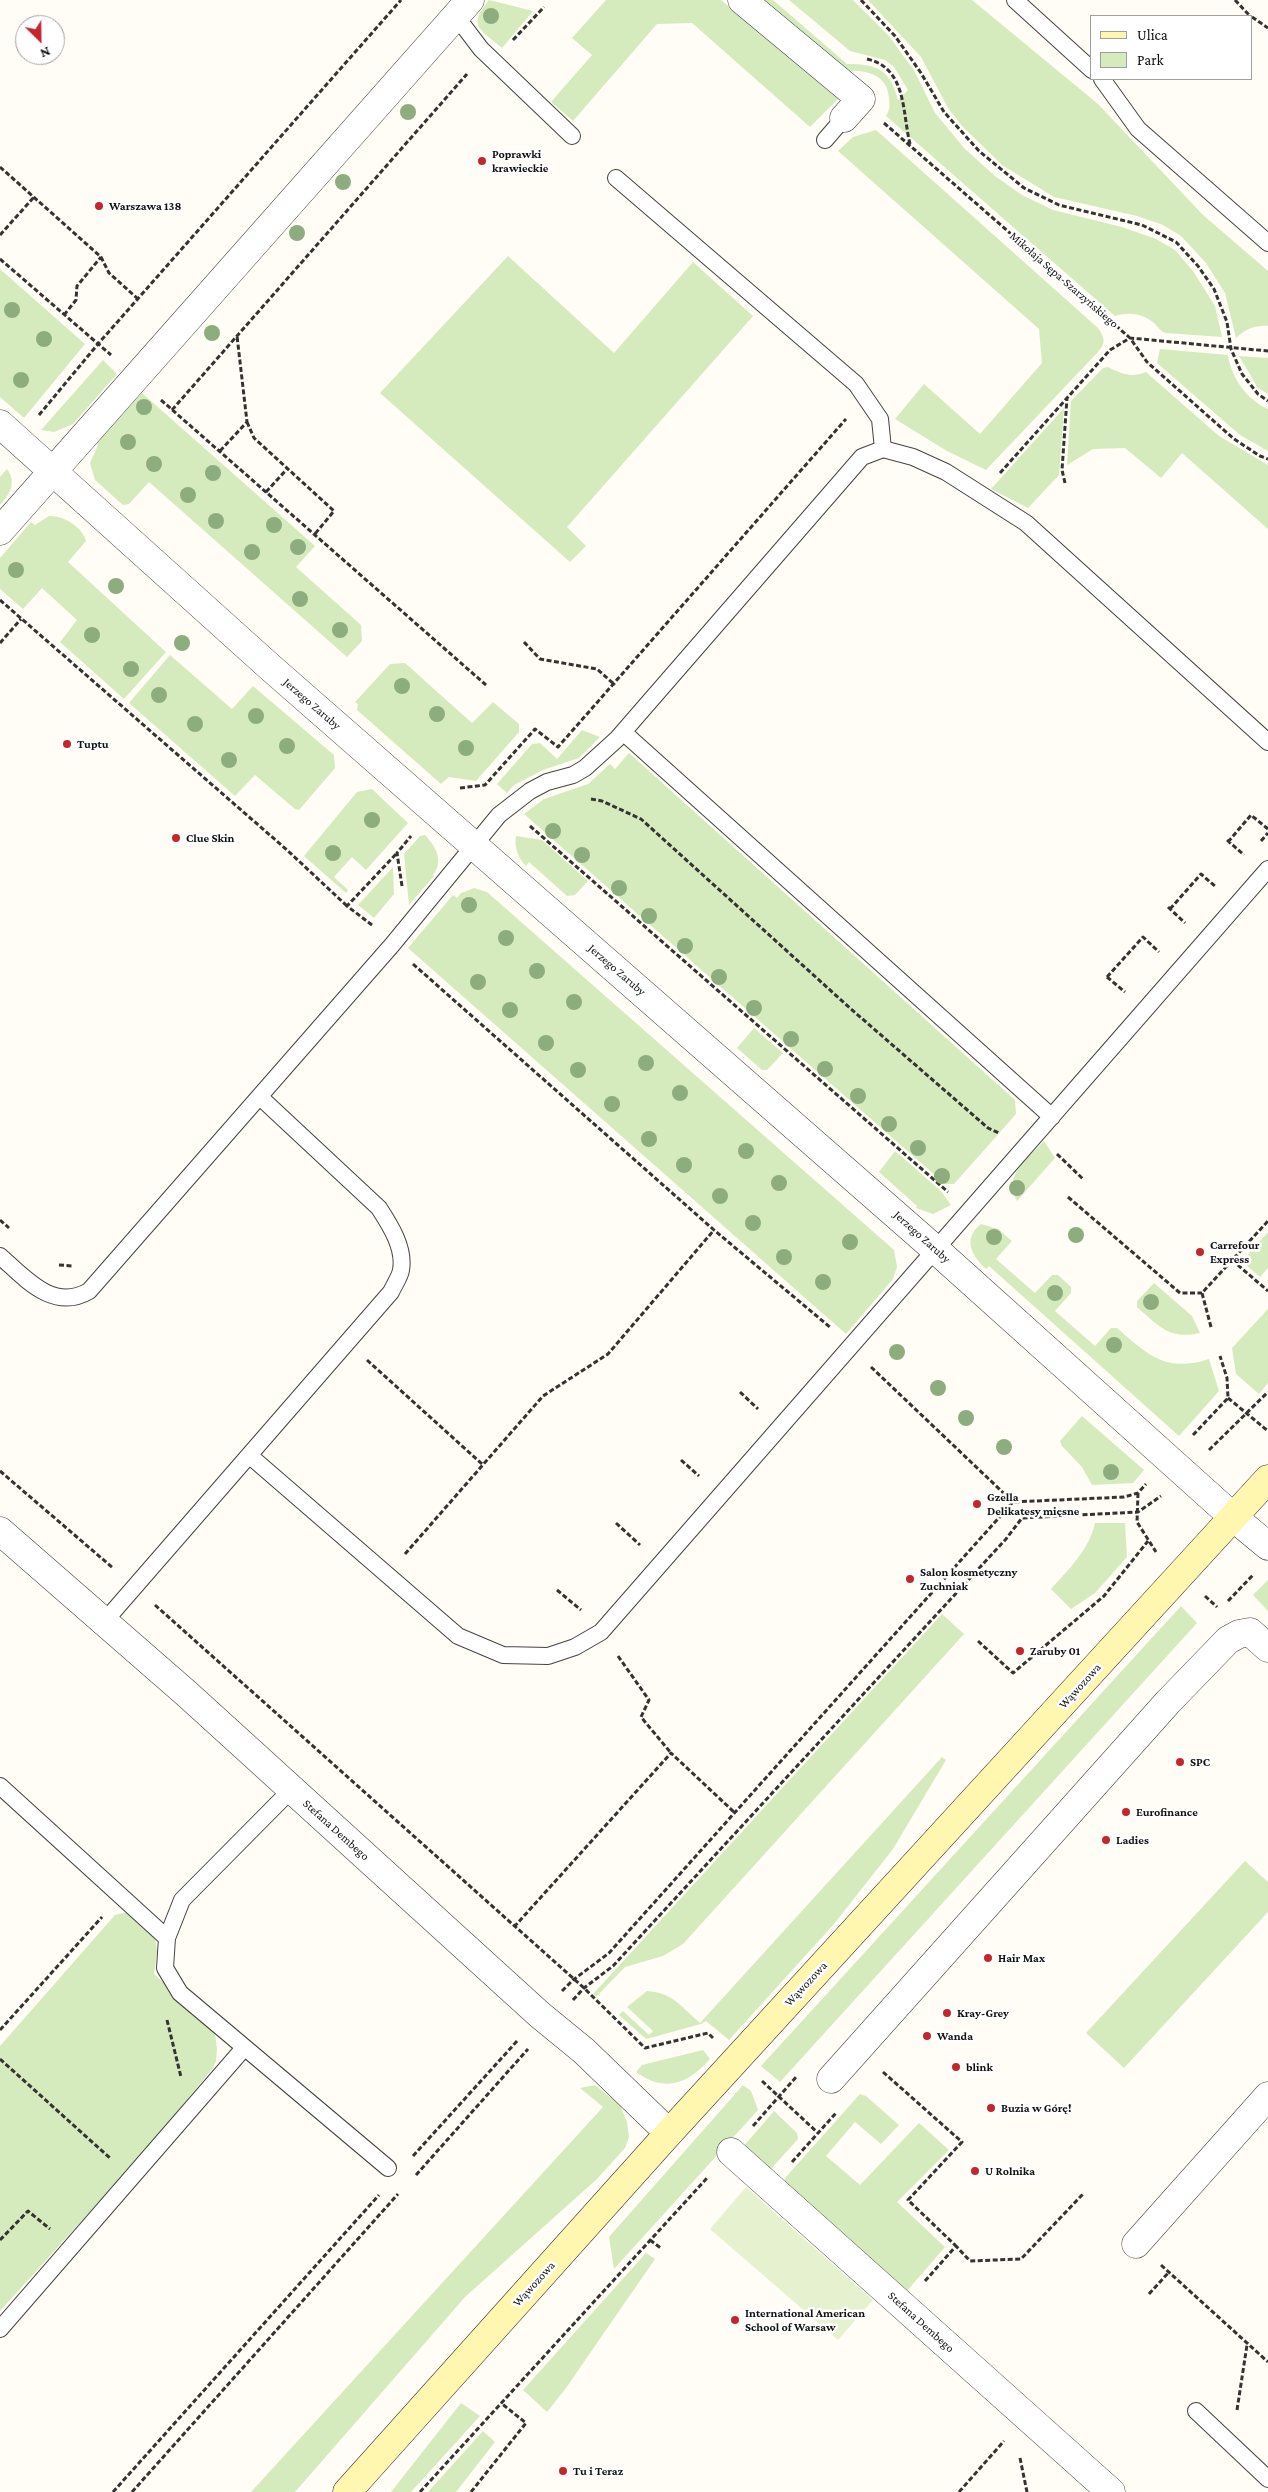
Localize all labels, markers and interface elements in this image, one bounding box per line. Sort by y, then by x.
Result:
north arrow [15,15,65,65]
legend [1090,15,1253,80]
text: Ulica [1137,27,1168,43]
text: N [38,44,53,62]
text: Park [1137,52,1164,68]
place label: Poprawki krawieckie [492,147,548,175]
marker: Poprawki krawieckie [476,155,488,167]
place label: Warszawa 138 [109,199,181,213]
marker: Warszawa 138 [93,200,105,212]
street label: Mikołaja Sępa-Szarzyńskiego [1007,229,1121,331]
street label: Jerzego Zaruby [280,675,344,733]
place label: Tuptu [77,737,109,751]
marker: Tuptu [61,738,73,750]
place label: Clue Skin [186,831,234,845]
marker: Clue Skin [170,832,182,844]
street label: Jerzego Zaruby [585,941,649,999]
street label: Jerzego Zaruby [891,1208,953,1266]
place label: Carrefour Express [1210,1238,1260,1266]
marker: Carrefour Express [1194,1246,1206,1258]
place label: Gzella Delikatesy mięsne [987,1490,1079,1518]
marker: Gzella Delikatesy mięsne [971,1498,983,1510]
place label: Salon kosmetyczny Zuchniak [920,1565,1017,1593]
marker: Salon kosmetyczny Zuchniak [904,1573,916,1585]
place label: Zaruby 01 [1030,1644,1080,1658]
marker: Zaruby 01 [1014,1645,1026,1657]
street label: Wąwozowa [1056,1660,1104,1712]
place label: SPC [1190,1755,1210,1769]
marker: SPC [1174,1756,1186,1768]
street label: Stefana Dembego [300,1796,372,1864]
place label: Eurofinance [1136,1805,1198,1819]
marker: Eurofinance [1120,1806,1132,1818]
place label: Ladies [1116,1833,1149,1847]
marker: Ladies [1100,1834,1112,1846]
place label: Hair Max [998,1951,1045,1965]
marker: Hair Max [982,1952,994,1964]
street label: Wąwozowa [782,1959,830,2009]
place label: Kray-Grey [957,2006,1009,2020]
marker: Kray-Grey [941,2007,953,2019]
place label: Wanda [937,2029,973,2043]
marker: Wanda [921,2030,933,2042]
place label: blink [966,2060,993,2074]
marker: blink [950,2061,962,2073]
place label: Buzia w Górę! [1001,2101,1071,2115]
marker: Buzia w Górę! [985,2102,997,2114]
place label: U Rolnika [985,2164,1035,2178]
marker: U Rolnika [969,2165,981,2177]
street label: Wąwozowa [510,2258,558,2310]
street label: Stefana Dembego [885,2288,957,2356]
place label: International American School of Warsaw [745,2306,865,2334]
marker: International American School of Warsaw [729,2314,741,2326]
place label: Tu i Teraz [573,2464,623,2478]
marker: Tu i Teraz [557,2465,569,2477]

